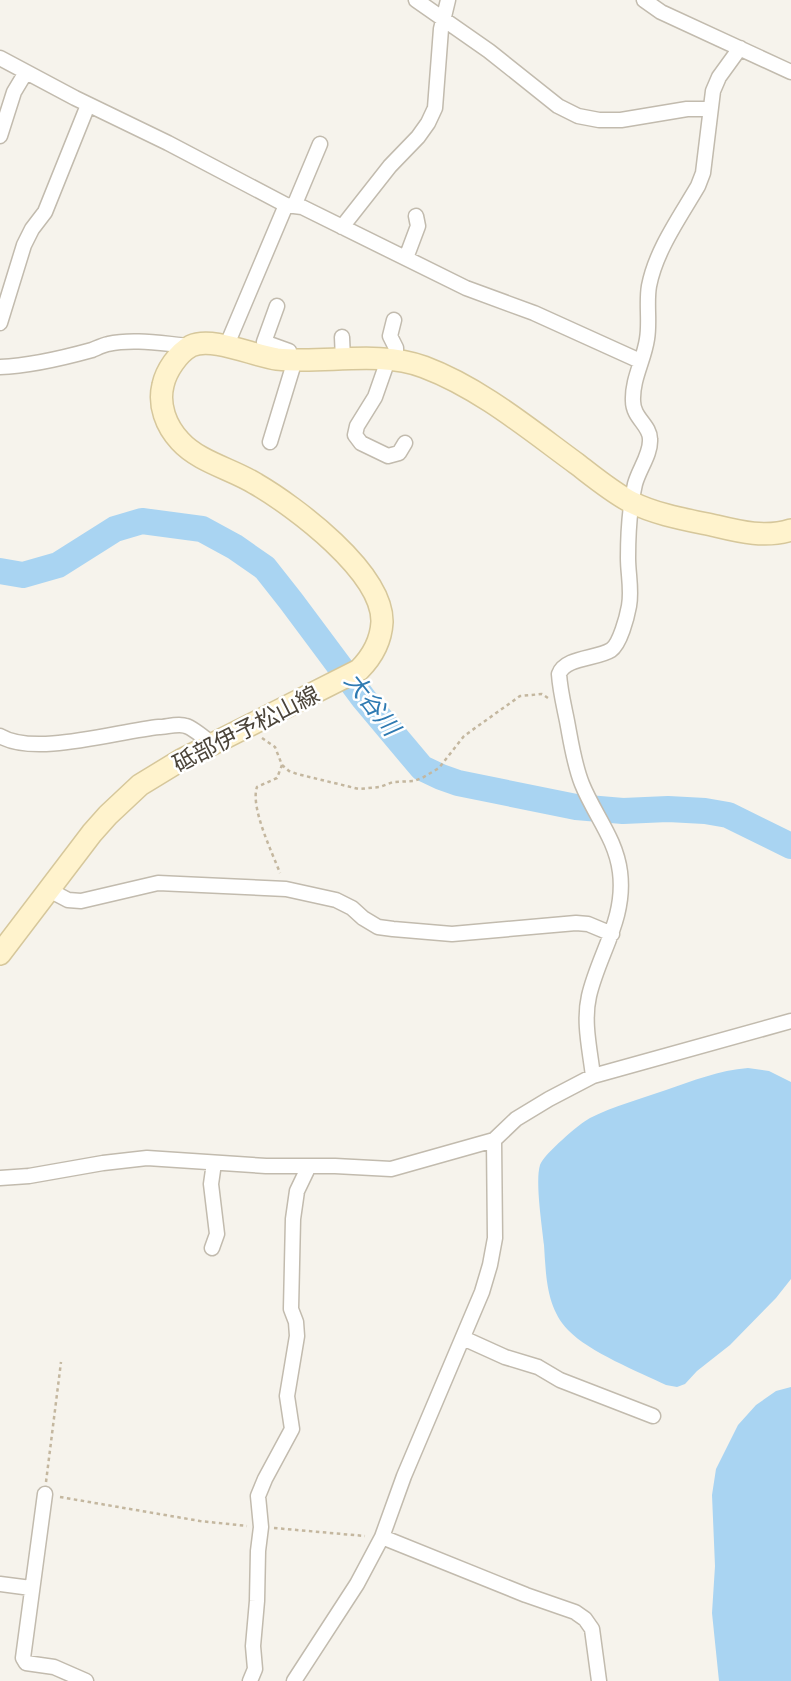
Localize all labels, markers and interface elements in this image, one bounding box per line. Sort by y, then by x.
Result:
water label: 大谷川 [339,667,407,743]
street label: 砥部伊予松山線 [168,680,324,778]

